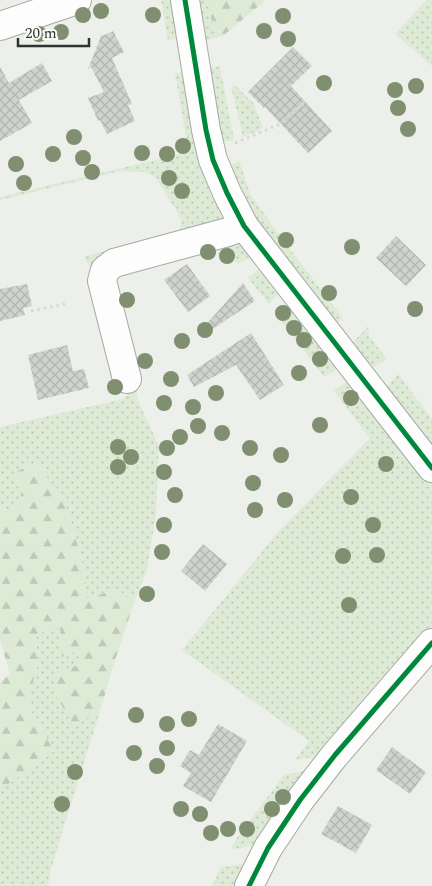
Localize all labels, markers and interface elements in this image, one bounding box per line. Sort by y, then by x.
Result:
scale bar [18,15,89,47]
text: 20 m [25,22,57,45]

